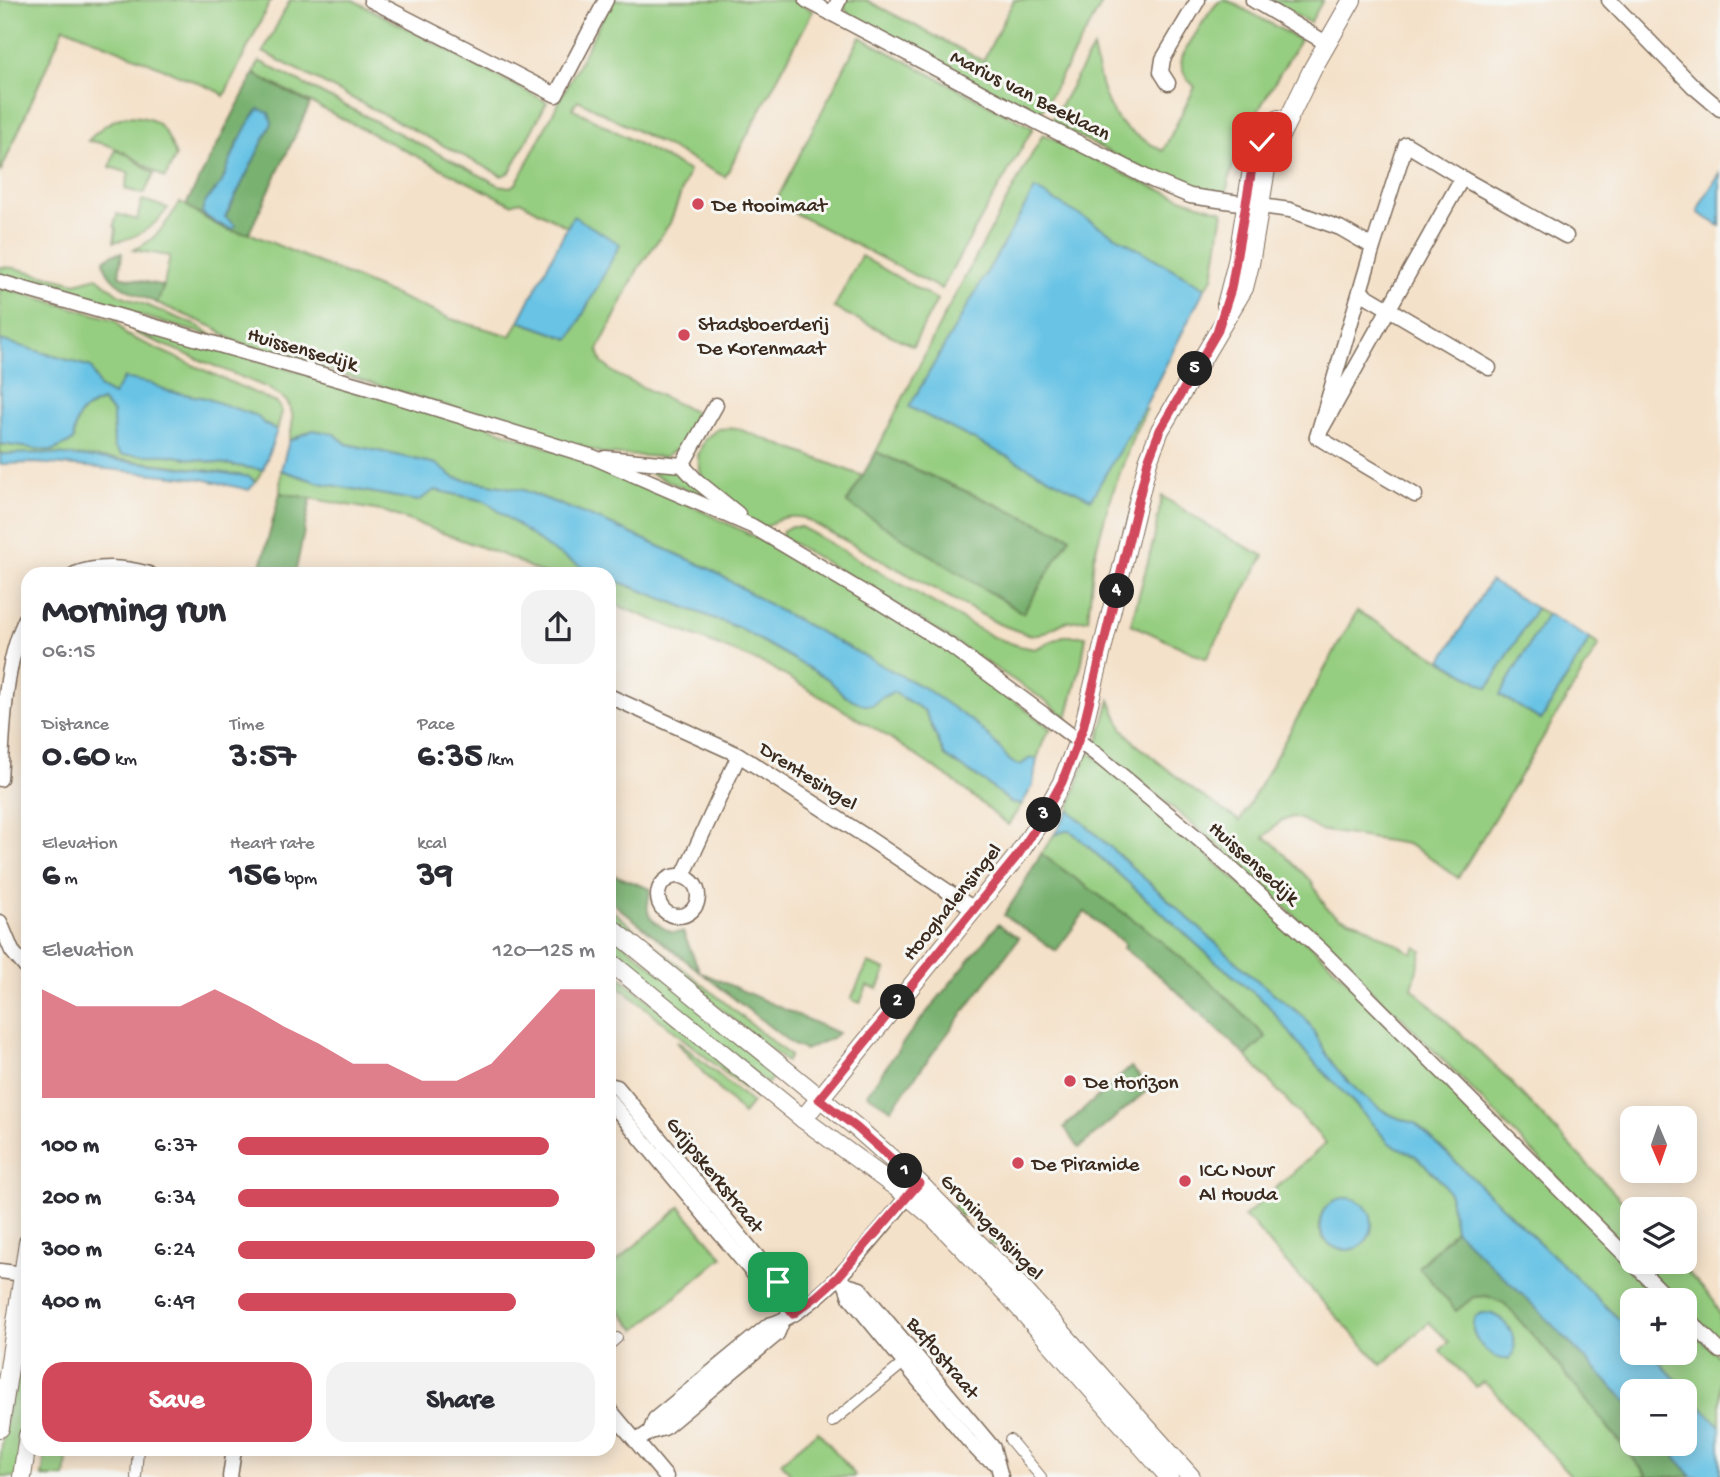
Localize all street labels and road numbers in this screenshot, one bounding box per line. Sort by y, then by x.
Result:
street label: Marius van Beeklaan [945,46,1114,148]
street label: Huissensedijk [244,324,363,380]
street label: Drentesingel [752,737,861,818]
street label: Huissensedijk [1202,817,1305,914]
street label: Hooghalensingel [899,839,1009,967]
street label: Grijpskerkstraat [659,1113,769,1241]
street label: Groningensingel [933,1170,1048,1287]
street label: Baflostraat [899,1312,985,1407]

